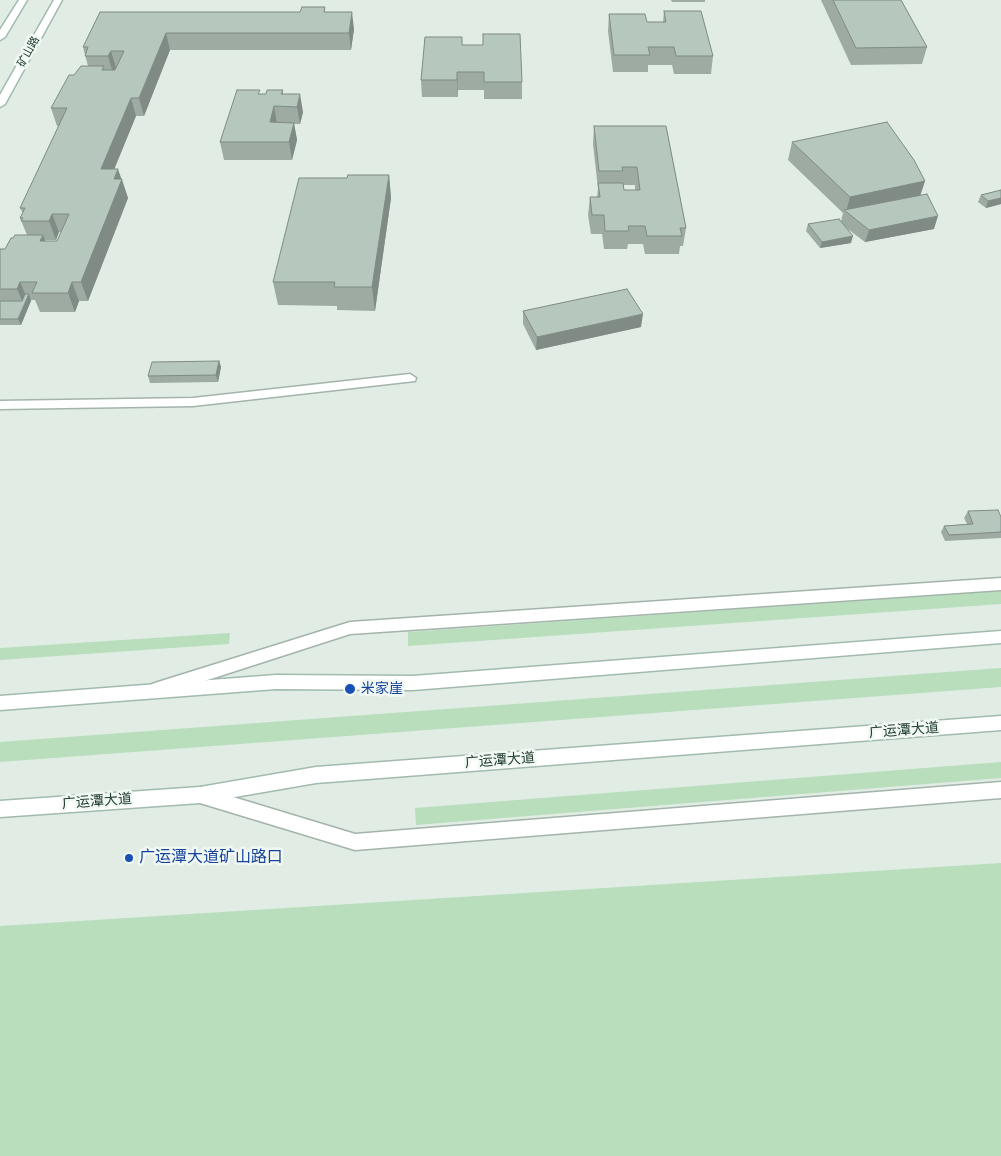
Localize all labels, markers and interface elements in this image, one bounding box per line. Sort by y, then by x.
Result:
street label: 矿山路 [15,34,43,70]
place label: 米家崖 [361,681,403,697]
marker: 米家崖 [343,682,357,696]
street label: 广运潭大道 [868,720,940,742]
street label: 广运潭大道 [464,750,536,772]
street label: 广运潭大道 [61,791,133,813]
place label: 广运潭大道矿山路口 [139,848,283,868]
marker: 广运潭大道矿山路口 [123,852,135,864]

